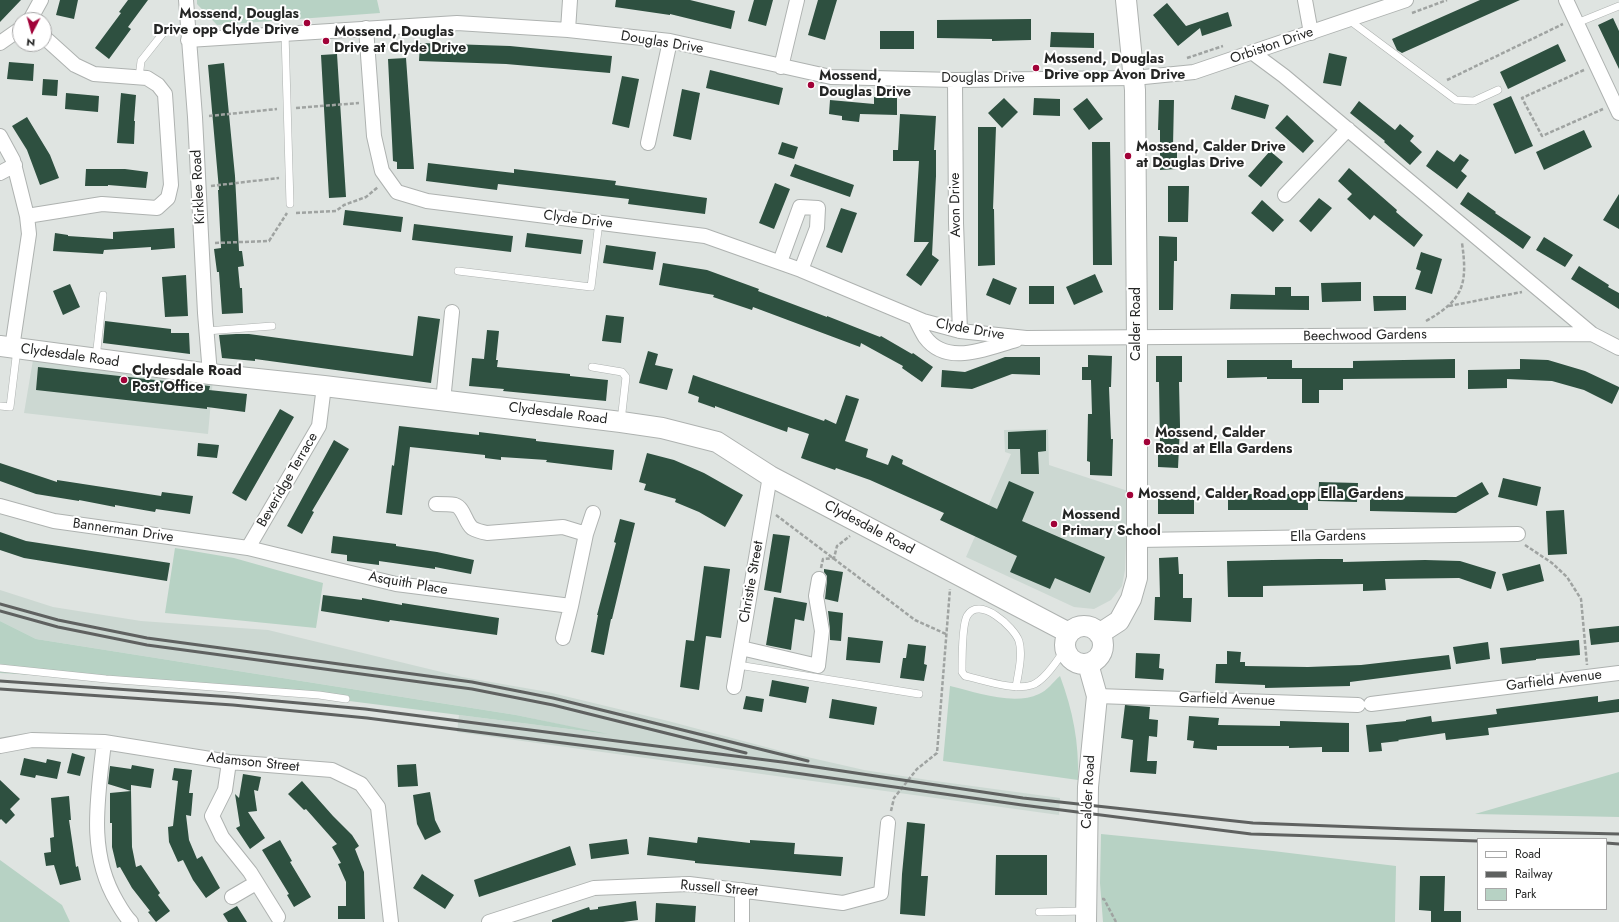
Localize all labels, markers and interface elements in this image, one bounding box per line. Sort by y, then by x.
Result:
place label: Mossend, Douglas Drive opp Clyde Drive [153,7,299,40]
north arrow [12,12,52,52]
marker: Mossend, Douglas Drive opp Clyde Drive [302,18,312,28]
street label: Orbiston Drive [1228,24,1316,68]
place label: Mossend, Douglas Drive at Clyde Drive [334,25,466,58]
street label: Douglas Drive [619,28,705,58]
text: N [26,35,36,51]
marker: Mossend, Douglas Drive at Clyde Drive [321,36,331,46]
place label: Mossend, Douglas Drive opp Avon Drive [1044,52,1185,84]
marker: Mossend, Douglas Drive opp Avon Drive [1031,63,1041,73]
place label: Mossend, Douglas Drive [819,69,911,102]
street label: Douglas Drive [941,71,1025,87]
marker: Mossend, Douglas Drive [806,80,816,90]
place label: Mossend, Calder Drive at Douglas Drive [1136,140,1286,172]
street label: Kirklee Road [189,149,209,225]
marker: Mossend, Calder Drive at Douglas Drive [1123,151,1133,161]
street label: Avon Drive [947,172,965,238]
street label: Clyde Drive [542,207,614,233]
street label: Calder Road [1129,287,1145,361]
street label: Clyde Drive [934,316,1006,344]
street label: Beechwood Gardens [1303,327,1427,345]
street label: Clydesdale Road [20,341,120,371]
place label: Clydesdale Road Post Office [132,364,242,396]
marker: Clydesdale Road Post Office [119,375,129,385]
street label: Clydesdale Road [508,400,608,428]
place label: Mossend, Calder Road at Ella Gardens [1155,426,1292,458]
street label: Beveridge Terrace [254,430,322,530]
marker: Mossend, Calder Road at Ella Gardens [1142,437,1152,447]
place label: Mossend, Calder Road opp Ella Gardens [1138,487,1404,503]
marker: Mossend, Calder Road opp Ella Gardens [1125,490,1135,500]
street label: Clydesdale Road [821,497,917,559]
place label: Mossend Primary School [1062,508,1161,540]
street label: Bannerman Drive [72,516,174,546]
marker: Mossend Primary School [1049,519,1059,529]
street label: Ella Gardens [1290,528,1366,546]
street label: Christie Street [737,540,767,624]
street label: Asquith Place [367,569,449,599]
street label: Garfield Avenue [1505,667,1603,695]
street label: Garfield Avenue [1179,690,1275,710]
street label: Adamson Street [206,750,300,776]
street label: Calder Road [1079,755,1099,829]
legend [1477,838,1607,910]
text: Road [1515,845,1541,863]
text: Railway [1515,865,1553,883]
street label: Russell Street [680,877,758,901]
text: Park [1515,885,1536,903]

